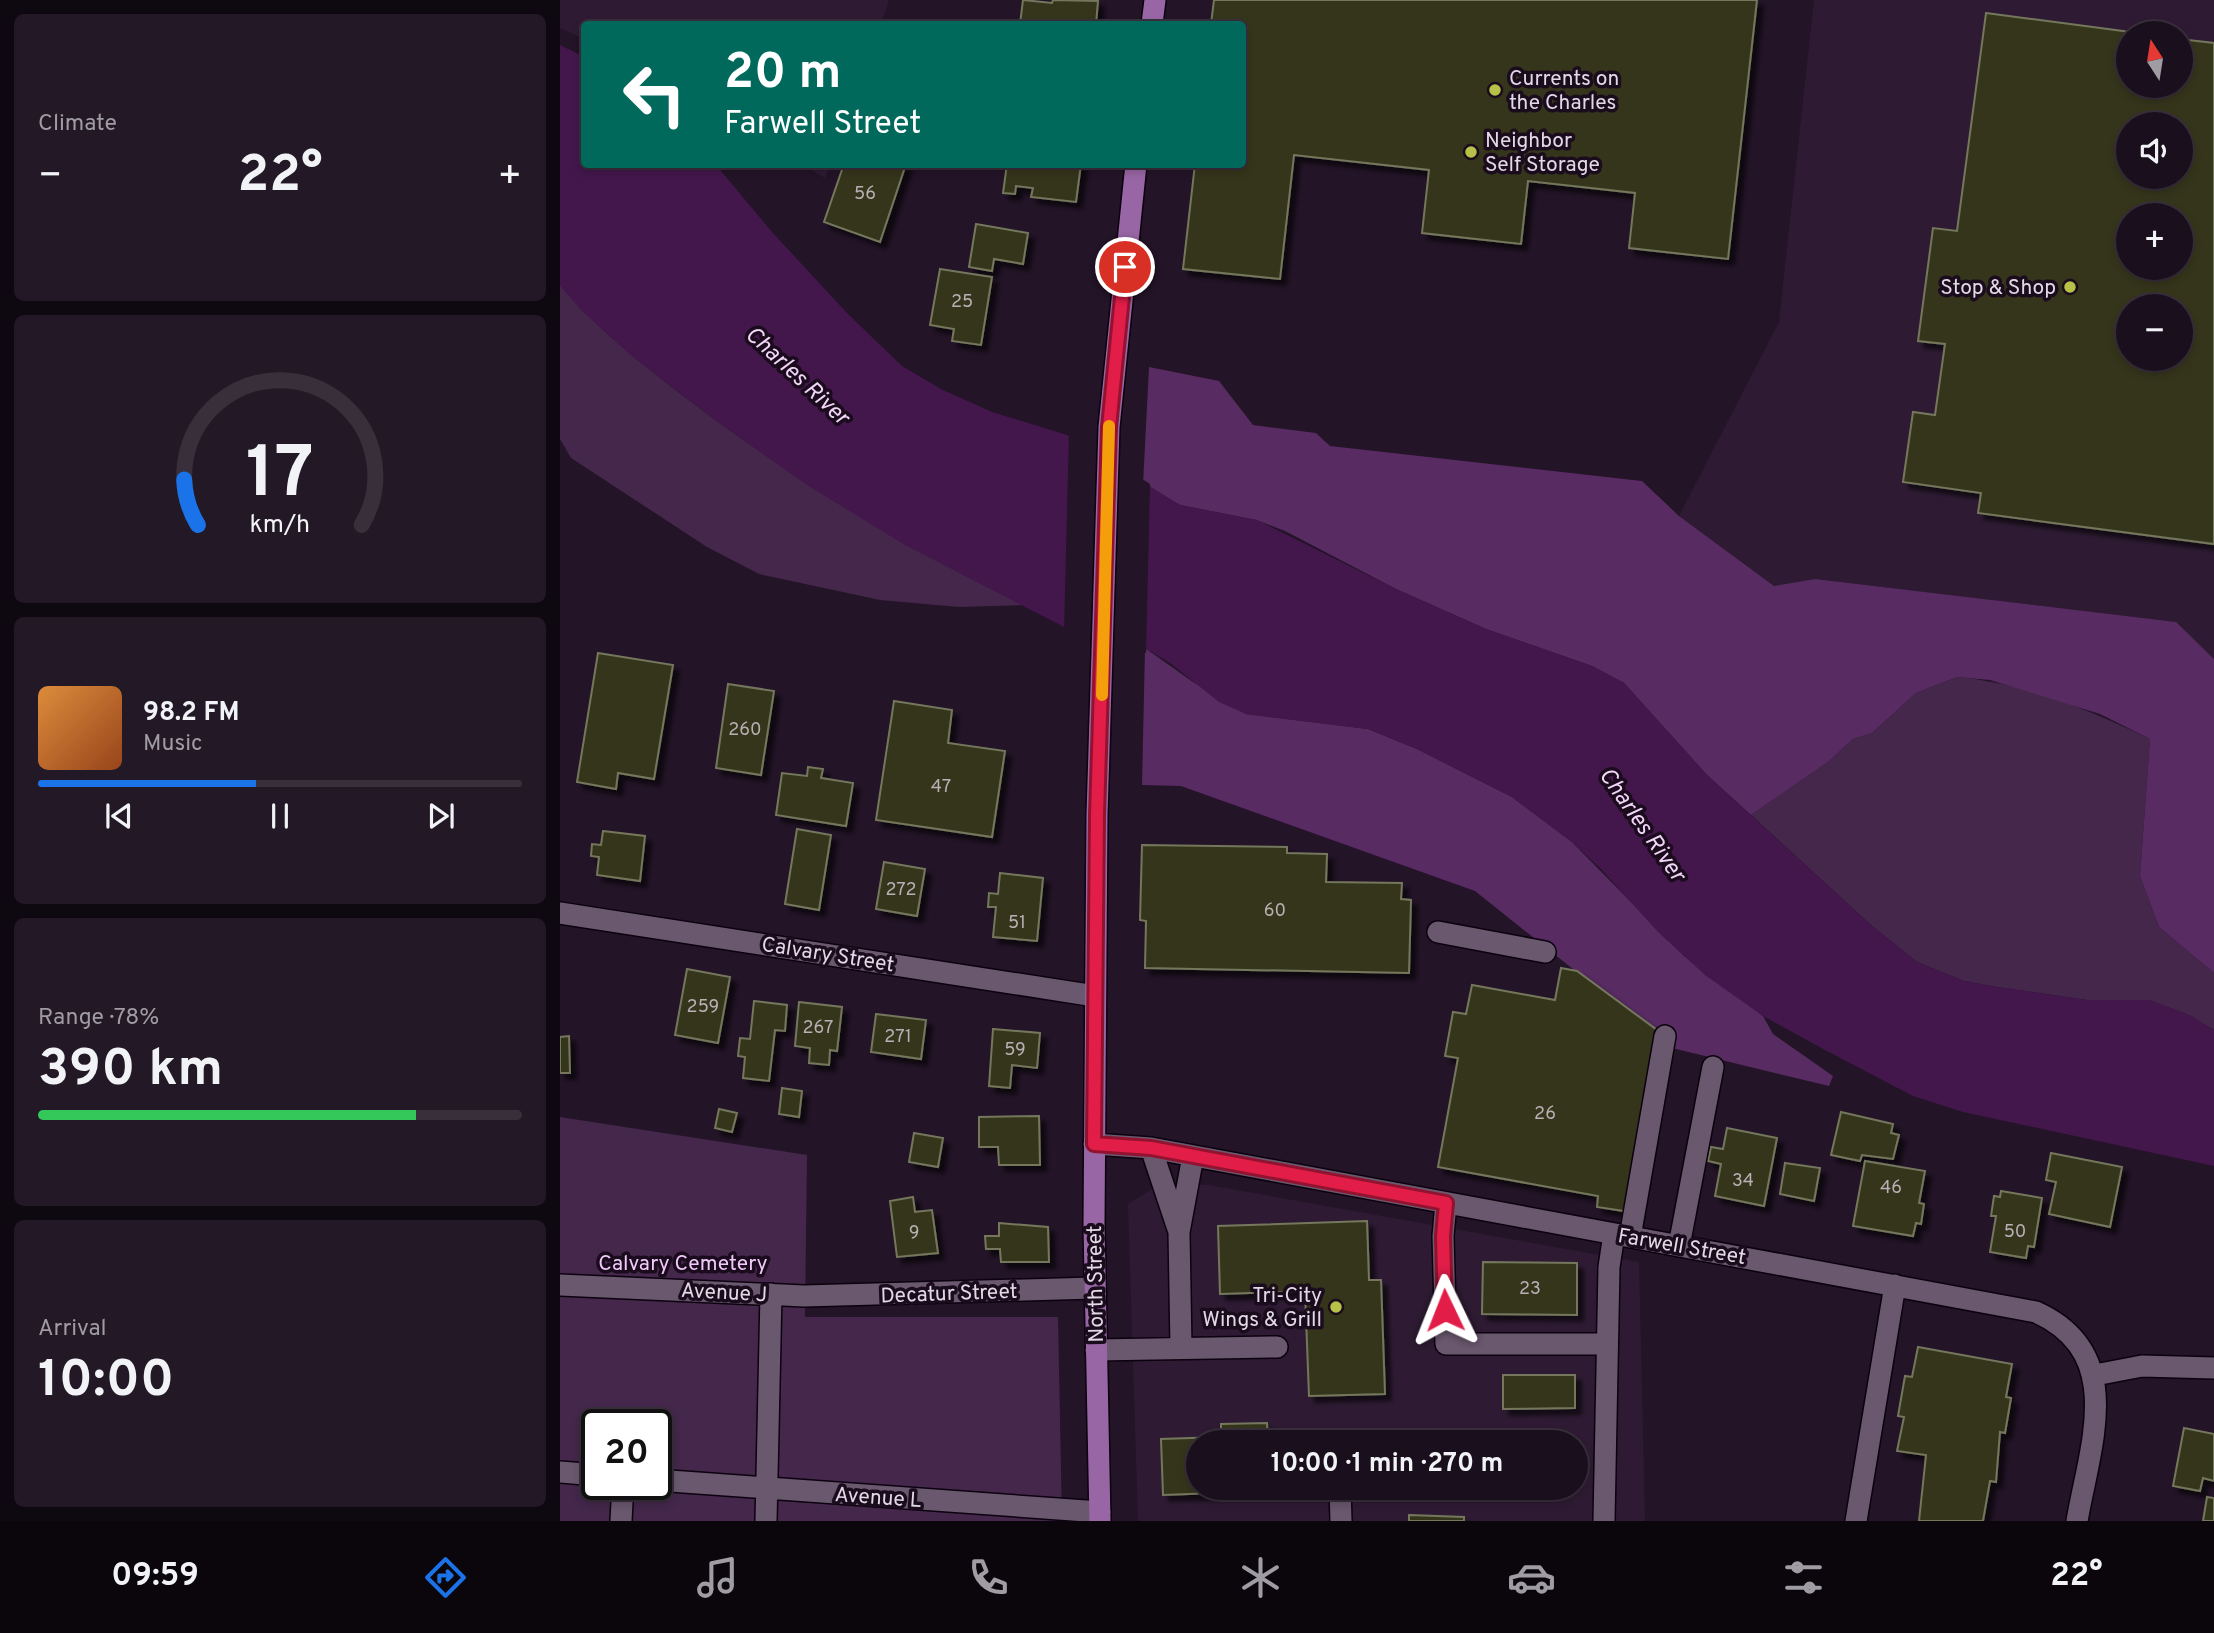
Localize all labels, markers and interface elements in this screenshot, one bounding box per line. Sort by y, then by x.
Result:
north arrow [2116,21,2193,98]
map controls [2116,21,2193,371]
text: 20 m [724,44,841,106]
icon: left [609,49,700,140]
place label: Currents on the Charles [1509,66,1619,117]
marker: Currents on the Charles [1487,82,1503,98]
text: Farwell Street [724,105,921,145]
text: Climate [38,110,117,139]
button: sound [2116,112,2193,189]
place label: Neighbor Self Storage [1485,128,1600,179]
text: 22° [237,144,323,210]
marker: Neighbor Self Storage [1463,144,1479,160]
text: − [38,153,63,202]
text: + [497,153,522,202]
house number: 56 [854,183,876,206]
button: + [2116,203,2193,280]
pin [1095,237,1155,297]
icon: arrive [1106,248,1144,286]
place label: Stop & Shop [1940,275,2056,302]
marker: Stop & Shop [2062,279,2078,295]
house number: 25 [951,291,973,314]
button: − [2116,294,2193,371]
water label: Charles River [738,321,856,434]
text: 17 [246,432,314,524]
text: km/h [250,510,310,542]
text: 98.2 FM [143,697,239,730]
house number: 260 [728,719,762,742]
text: Music [143,730,203,759]
water label: Charles River [1591,763,1692,890]
house number: 47 [931,776,951,799]
icon: previous [100,797,138,835]
icon: pause [261,797,299,835]
icon: next [422,797,460,835]
house number: 272 [886,879,916,902]
house number: 60 [1264,900,1286,923]
house number: 51 [1008,912,1026,935]
street label: Calvary Street [759,932,896,979]
house number: 259 [687,996,719,1019]
text: Range · 78% [38,1004,159,1033]
house number: 267 [803,1017,833,1040]
house number: 271 [884,1026,912,1049]
text: 390 km [38,1038,223,1104]
house number: 59 [1004,1039,1026,1062]
house number: 26 [1534,1103,1556,1126]
house number: 34 [1732,1170,1754,1193]
house number: 46 [1880,1177,1902,1200]
house number: 50 [2004,1221,2026,1244]
house number: 9 [909,1222,919,1245]
street label: Farwell Street [1616,1223,1748,1272]
street label: North Street [1082,1225,1111,1343]
park label: Calvary Cemetery [598,1251,768,1278]
position arrow [1408,1273,1482,1347]
street label: Avenue J [680,1278,768,1309]
house number: 23 [1519,1278,1541,1301]
street label: Decatur Street [880,1279,1018,1310]
place label: Tri-City Wings & Grill [1202,1283,1322,1334]
marker: Tri-City Wings & Grill [1328,1299,1344,1315]
text: Arrival [38,1315,107,1344]
text: 10:00 [38,1349,174,1415]
speed limit sign: 20 [581,1409,672,1500]
text: 10:00 · 1 min · 270 m [1271,1448,1503,1481]
street label: Avenue L [834,1482,922,1515]
icon: directions [421,1553,470,1602]
icon: music [693,1553,742,1602]
icon: phone [964,1553,1013,1602]
icon: climate [1236,1553,1285,1602]
icon: car [1507,1553,1556,1602]
icon: filters [1779,1553,1828,1602]
text: 09:59 [111,1557,199,1597]
text: 22° [2050,1557,2103,1597]

